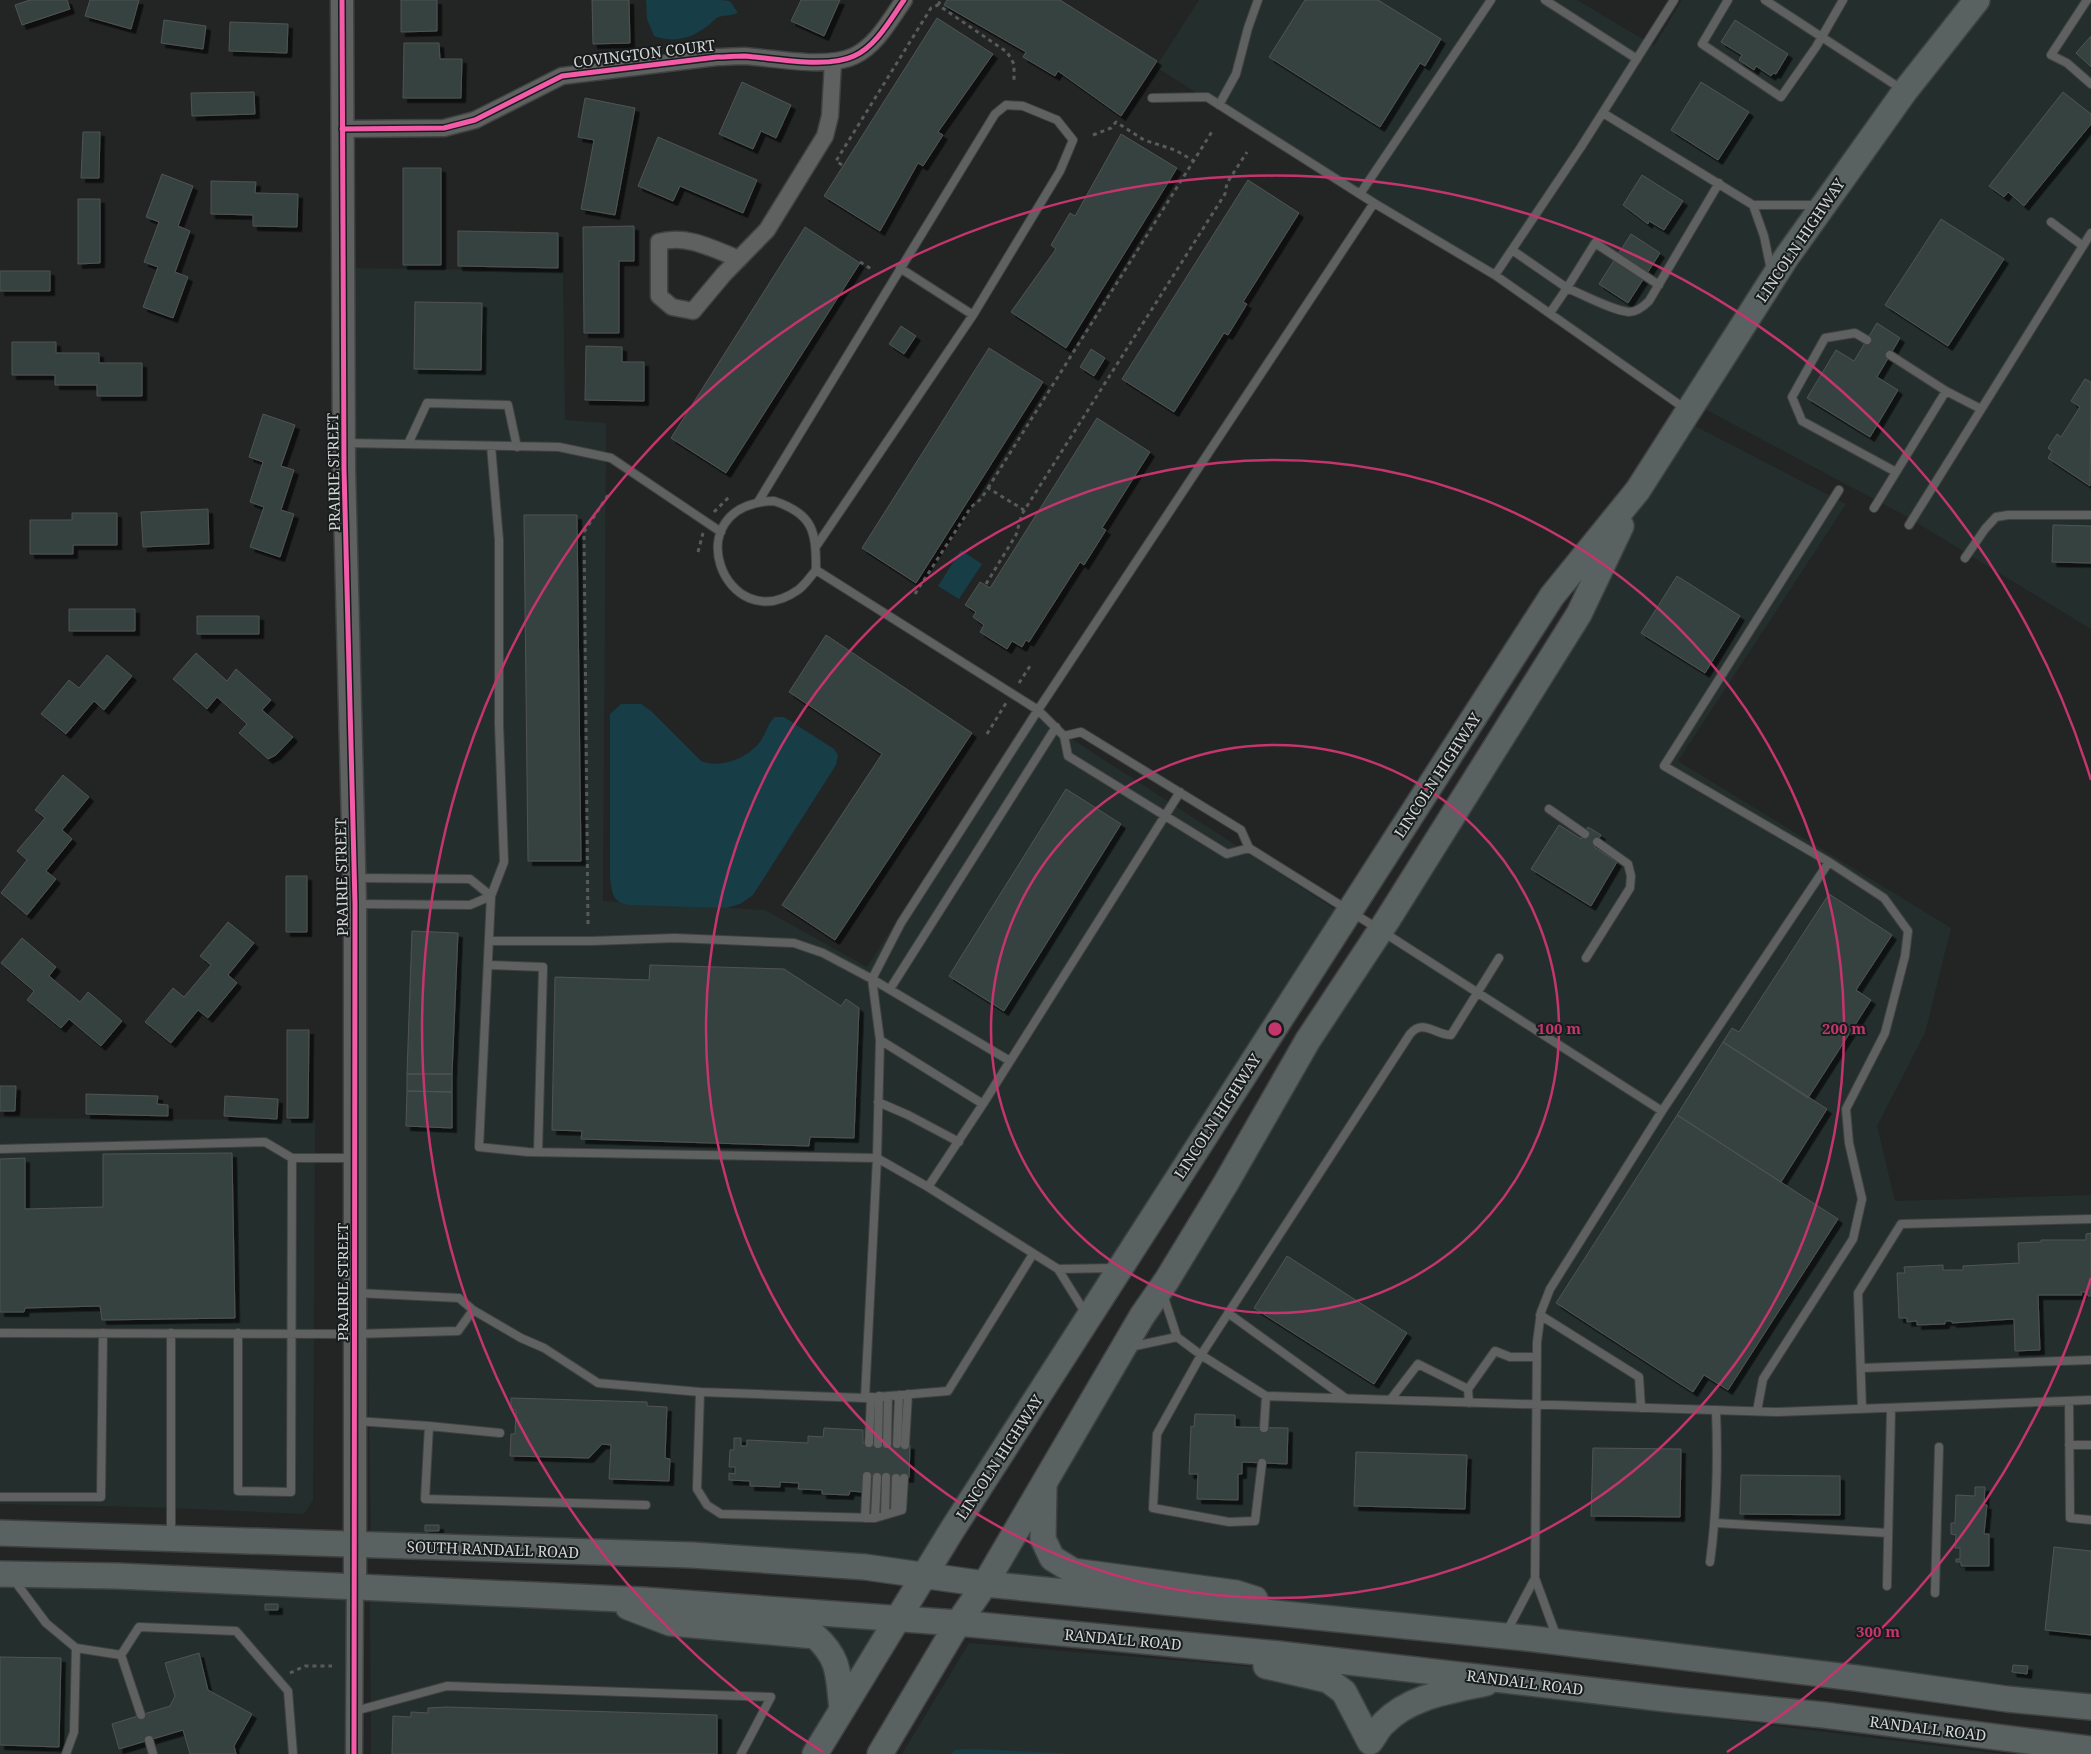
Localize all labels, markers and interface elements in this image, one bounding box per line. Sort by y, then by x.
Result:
street label: COVINGTON COURT [572,34,716,72]
street label: LINCOLN HIGHWAY [1751,174,1849,306]
street label: PRAIRIE STREET [322,413,344,531]
street label: LINCOLN HIGHWAY [1389,708,1485,841]
street label: PRAIRIE STREET [330,818,352,936]
text: 100 m [1537,1018,1581,1038]
text: 200 m [1822,1018,1866,1038]
centre of rings [1266,1020,1284,1038]
street label: LINCOLN HIGHWAY [1169,1049,1265,1182]
street label: PRAIRIE STREET [332,1223,352,1341]
street label: LINCOLN HIGHWAY [951,1390,1047,1523]
street label: SOUTH RANDALL ROAD [406,1536,580,1562]
text: 300 m [1856,1621,1900,1641]
street label: RANDALL ROAD [1064,1624,1182,1654]
street label: RANDALL ROAD [1465,1665,1585,1699]
street label: RANDALL ROAD [1868,1711,1988,1745]

